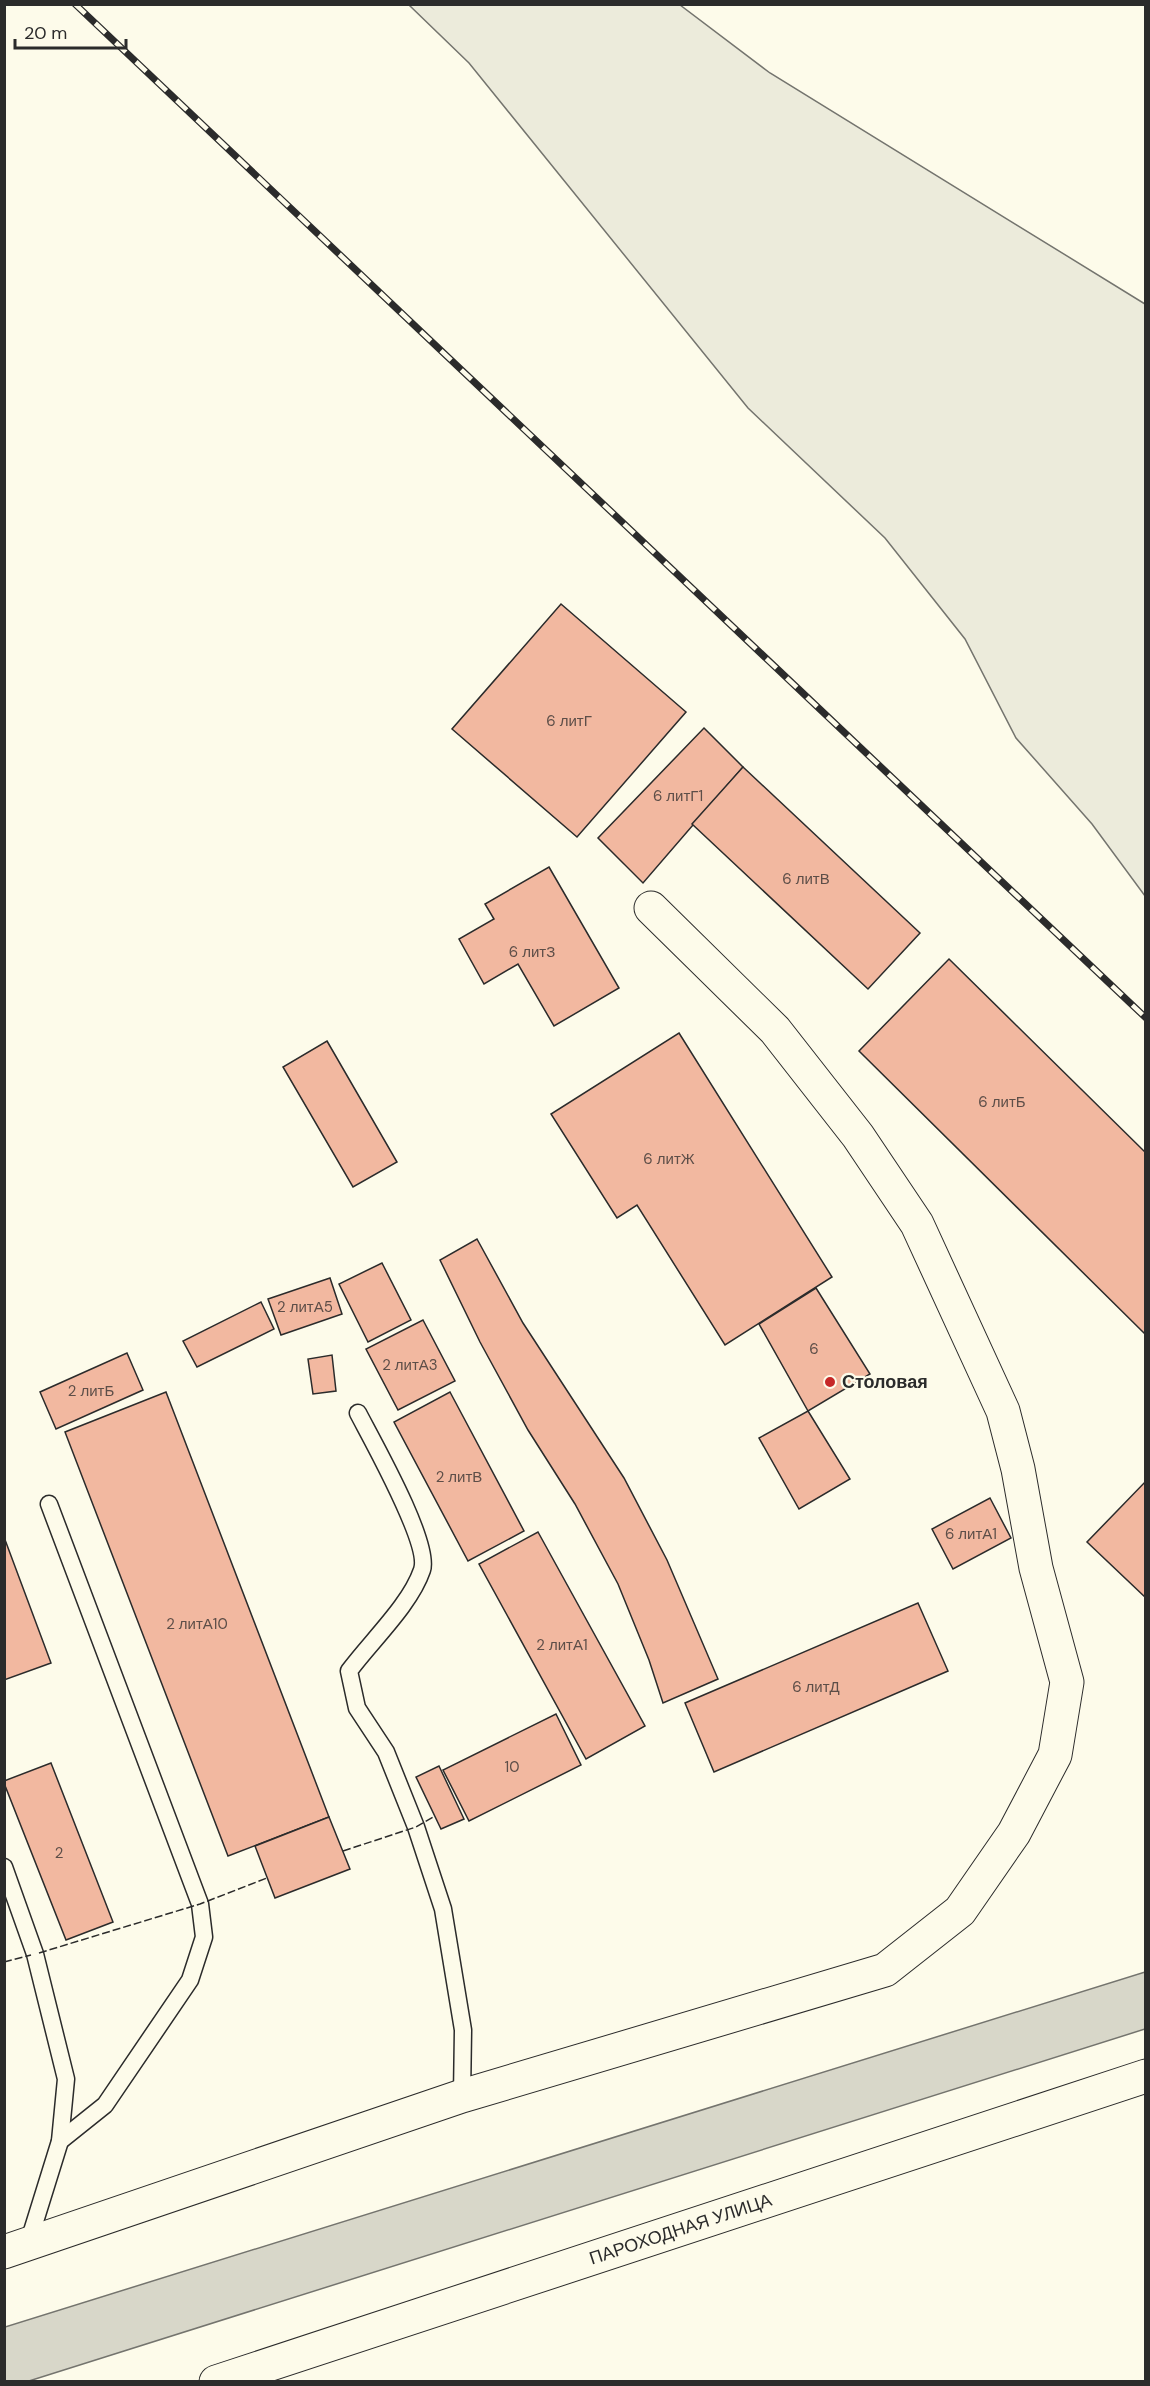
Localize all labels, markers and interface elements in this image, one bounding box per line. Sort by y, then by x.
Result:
scale bar [15,12,126,50]
text: 20 m [24,21,67,45]
house number: 6 литГ [546,711,592,731]
house number: 6 литГ1 [653,786,703,806]
house number: 6 литВ [782,869,830,889]
house number: 6 литЗ [509,942,555,962]
house number: 6 литБ [978,1092,1026,1112]
house number: 6 литЖ [643,1149,695,1169]
house number: 2 литА5 [277,1297,333,1317]
house number: 6 [809,1339,819,1359]
house number: 2 литА3 [382,1355,438,1375]
place label: Столовая [842,1370,928,1394]
marker: Столовая [823,1375,837,1389]
house number: 2 литБ [68,1381,114,1401]
house number: 2 литВ [436,1467,482,1487]
house number: 6 литА1 [945,1524,997,1544]
house number: 2 литА10 [166,1614,228,1634]
house number: 2 литА1 [536,1635,588,1655]
house number: 6 литД [792,1677,840,1697]
house number: 10 [505,1757,519,1777]
house number: 2 [55,1843,63,1863]
street label: ПАРОХОДНАЯ УЛИЦА [586,2188,775,2270]

